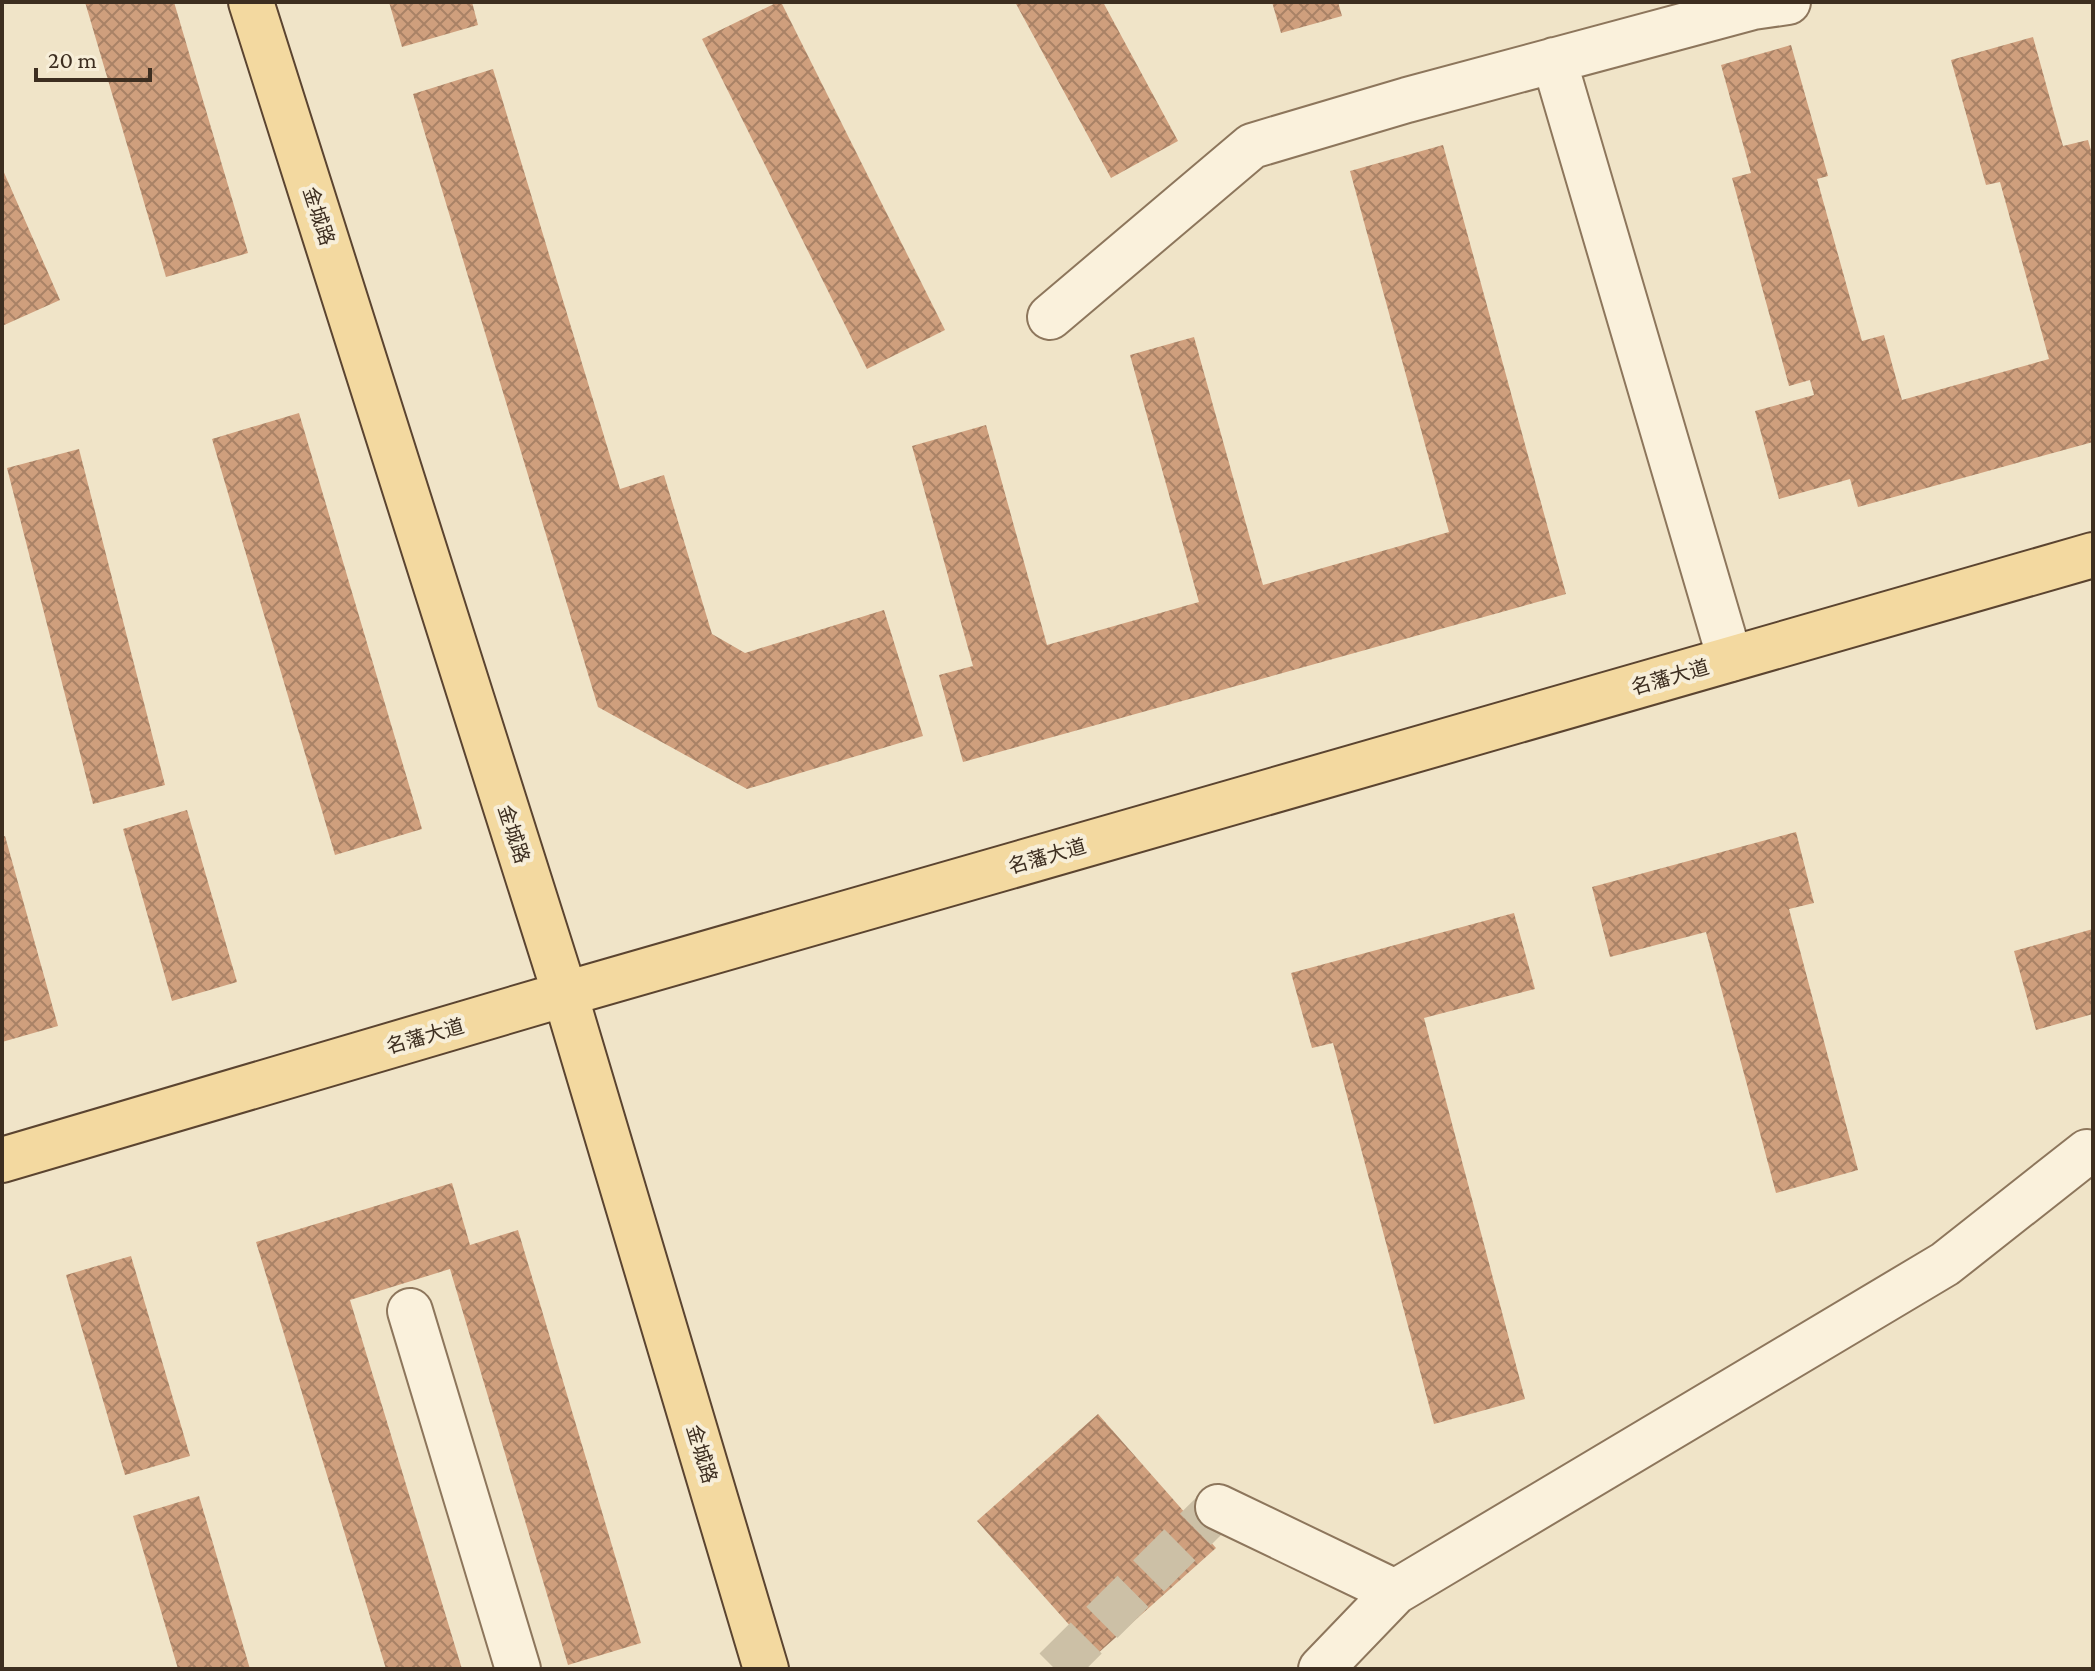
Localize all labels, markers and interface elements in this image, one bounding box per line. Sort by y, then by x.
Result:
scale bar [36,32,150,82]
text: 20 m [48,46,97,73]
street label: 金城路 [299,184,339,248]
street label: 名藩大道 [1629,655,1711,699]
street label: 金城路 [494,802,534,866]
street label: 名藩大道 [1006,834,1088,878]
street label: 名藩大道 [384,1014,466,1058]
street label: 金城路 [683,1422,721,1486]

